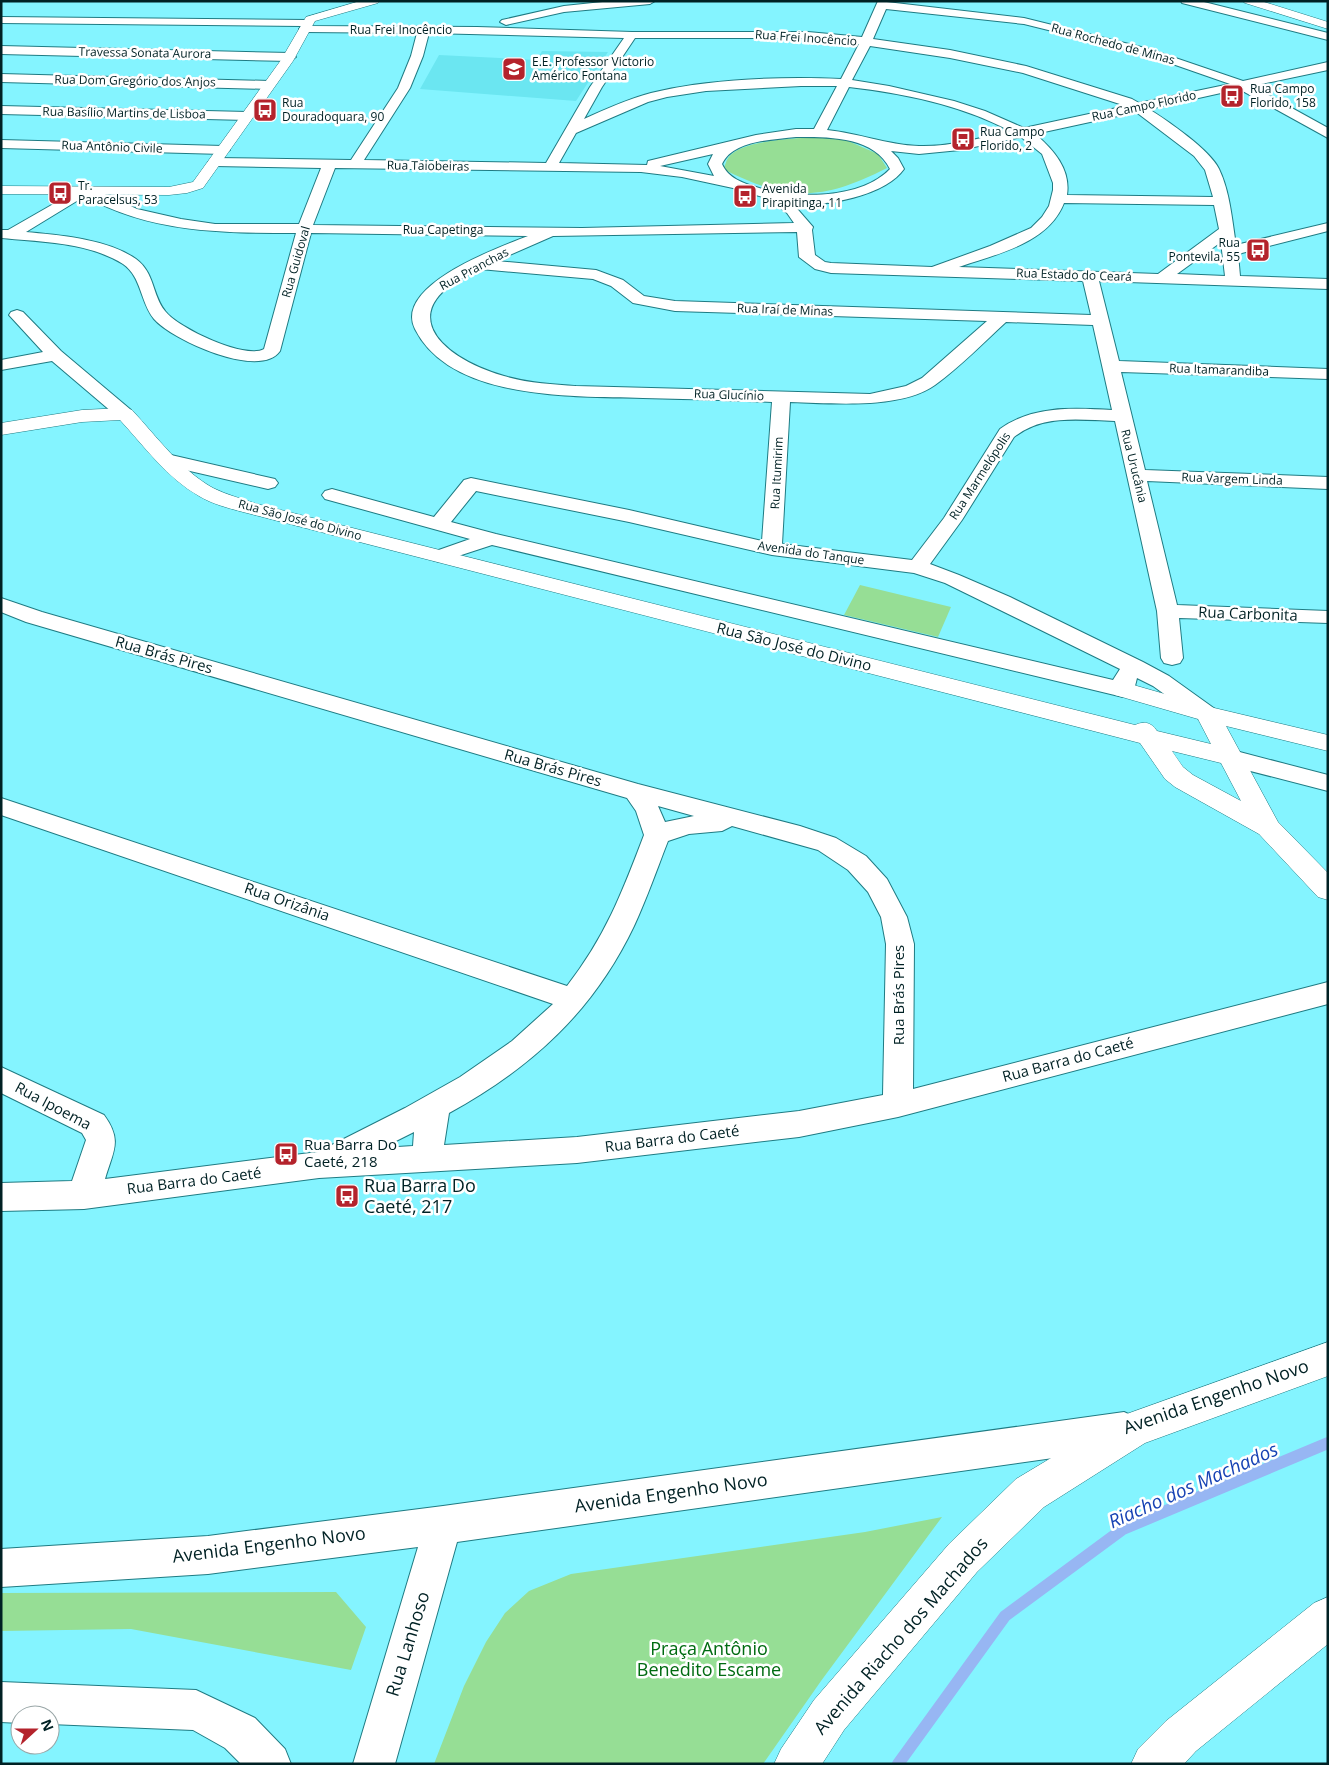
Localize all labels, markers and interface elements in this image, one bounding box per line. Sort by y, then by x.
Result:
street label: Rua Rochedo de Minas [1049,19,1177,68]
street label: Rua Frei Inocêncio [350,21,452,38]
street label: Rua Frei Inocêncio [754,25,858,50]
street label: Travessa Sonata Aurora [79,43,211,62]
place label: E.E. Professor Victorio Américo Fontana [532,53,654,84]
school or university icon: E.E. Professor Victorio Américo Fontana [501,56,527,82]
street label: Rua Dom Gregório dos Anjos [54,71,216,90]
place label: Rua Campo Florido, 158 [1250,80,1316,111]
bus stop icon: Rua Campo Florido, 158 [1219,83,1245,109]
street label: Rua Campo Florido [1090,86,1198,125]
place label: Rua Douradoquara, 90 [282,94,384,125]
bus stop icon: Rua Douradoquara, 90 [252,97,278,123]
street label: Rua Basílio Martins de Lisboa [42,103,206,122]
place label: Rua Campo Florido, 2 [980,123,1044,154]
bus stop icon: Rua Campo Florido, 2 [950,126,976,152]
street label: Rua Antônio Civile [61,136,163,157]
street label: Rua Taiobeiras [387,156,470,175]
place label: Tr. Paracelsus, 53 [78,177,158,208]
bus stop icon: Tr. Paracelsus, 53 [47,180,73,206]
place label: Avenida Pirapitinga, 11 [762,180,842,211]
bus stop icon: Avenida Pirapitinga, 11 [732,183,758,209]
street label: Rua Capetinga [403,221,483,238]
street label: Rua Guidoval [277,224,314,300]
place label: Rua Pontevila, 55 [1169,234,1240,265]
bus stop icon: Rua Pontevila, 55 [1245,237,1271,263]
street label: Rua Pranchas [436,243,512,294]
street label: Rua Estado do Ceará [1016,264,1132,285]
street label: Rua Iraí de Minas [737,299,834,320]
street label: Rua Itamarandiba [1169,359,1269,380]
street label: Rua Glucínio [694,385,764,404]
street label: Rua Urucânia [1117,427,1152,504]
street label: Rua Marmelópolis [945,428,1014,523]
street label: Rua Itumirim [766,436,787,510]
street label: Rua Vargem Linda [1181,468,1283,489]
street label: Rua São José do Divino [237,495,364,544]
street label: Avenida do Tanque [757,537,866,568]
street label: Rua Carbonita [1198,601,1298,625]
street label: Rua São José do Divino [715,617,874,675]
street label: Rua Brás Pires [113,631,215,677]
street label: Rua Brás Pires [502,744,604,790]
street label: Rua Orizânia [242,877,333,925]
street label: Rua Brás Pires [888,945,908,1045]
street label: Rua Barra do Caeté [1000,1032,1136,1086]
street label: Rua Ipoema [12,1077,95,1134]
street label: Rua Barra do Caeté [604,1120,740,1156]
place label: Rua Barra Do Caeté, 218 [304,1134,397,1171]
bus stop icon: Rua Barra Do Caeté, 218 [273,1141,299,1167]
street label: Rua Barra do Caeté [126,1162,262,1198]
place label: Rua Barra Do Caeté, 217 [364,1173,476,1218]
bus stop icon: Rua Barra Do Caeté, 217 [334,1183,360,1209]
street label: Avenida Engenho Novo [1120,1353,1312,1439]
water label: Riacho dos Machados [1104,1436,1282,1534]
street label: Avenida Engenho Novo [573,1467,769,1517]
street label: Avenida Engenho Novo [171,1520,367,1568]
street label: Avenida Riacho dos Machados [808,1532,993,1739]
street label: Rua Lanhoso [380,1588,434,1699]
park label: Praça Antônio Benedito Escame [637,1636,781,1681]
north arrow [10,1705,60,1755]
text: N [37,1716,59,1734]

